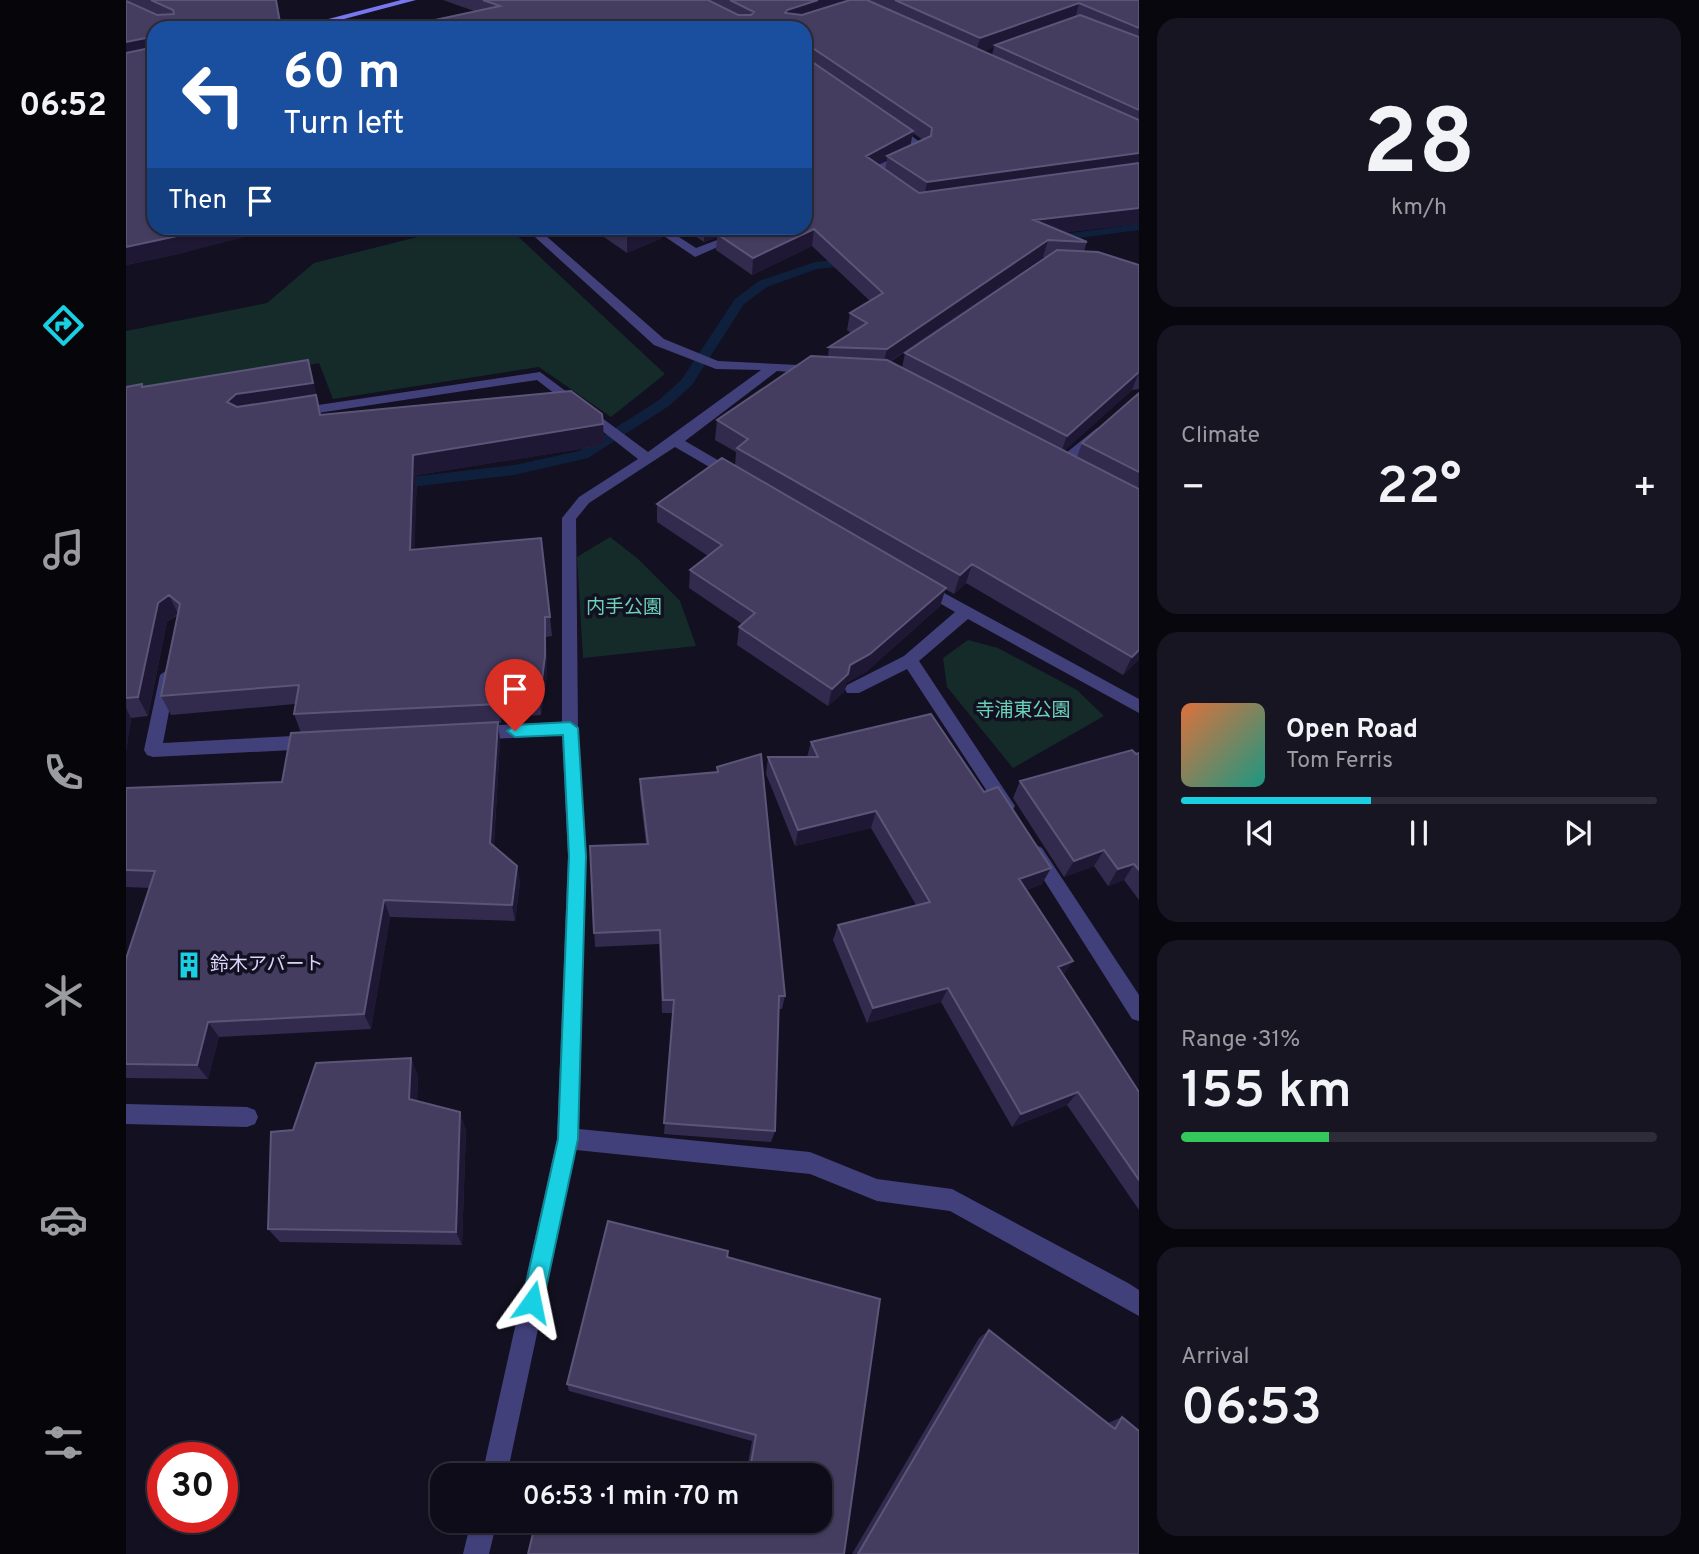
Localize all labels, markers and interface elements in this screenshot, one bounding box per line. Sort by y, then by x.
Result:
text: 60 m [283,44,401,106]
icon: left [168,49,259,140]
text: 06:52 [19,87,107,127]
text: 28 [1363,91,1475,206]
text: Turn left [283,105,404,145]
icon: arrive [241,182,279,220]
text: Then [168,185,227,218]
text: km/h [1391,194,1447,223]
icon: directions [39,301,88,350]
text: Climate [1181,422,1260,451]
text: 22° [1376,456,1462,522]
text: − [1181,465,1206,514]
text: + [1632,465,1657,514]
icon: music [39,525,88,574]
park label: 内手公園 [586,596,662,620]
pin [485,659,545,731]
icon: arrive [496,670,534,708]
park label: 寺浦東公園 [975,699,1071,723]
text: Open Road [1286,714,1418,747]
text: Tom Ferris [1286,747,1393,776]
icon: phone [39,748,88,797]
icon: previous [1241,814,1279,852]
icon: pause [1400,814,1438,852]
icon: next [1559,814,1597,852]
building icon: 鈴木アパート [174,950,204,980]
place label: 鈴木アパート [210,953,324,977]
icon: climate [39,971,88,1020]
text: Range · 31% [1181,1026,1300,1055]
text: 155 km [1181,1060,1352,1126]
icon: car [39,1195,88,1244]
position arrow [495,1265,569,1339]
text: Arrival [1181,1343,1250,1372]
text: 06:53 [1181,1377,1322,1443]
icon: filters [39,1418,88,1467]
speed limit sign: 30 [147,1442,238,1533]
text: 06:53 · 1 min · 70 m [523,1481,739,1514]

